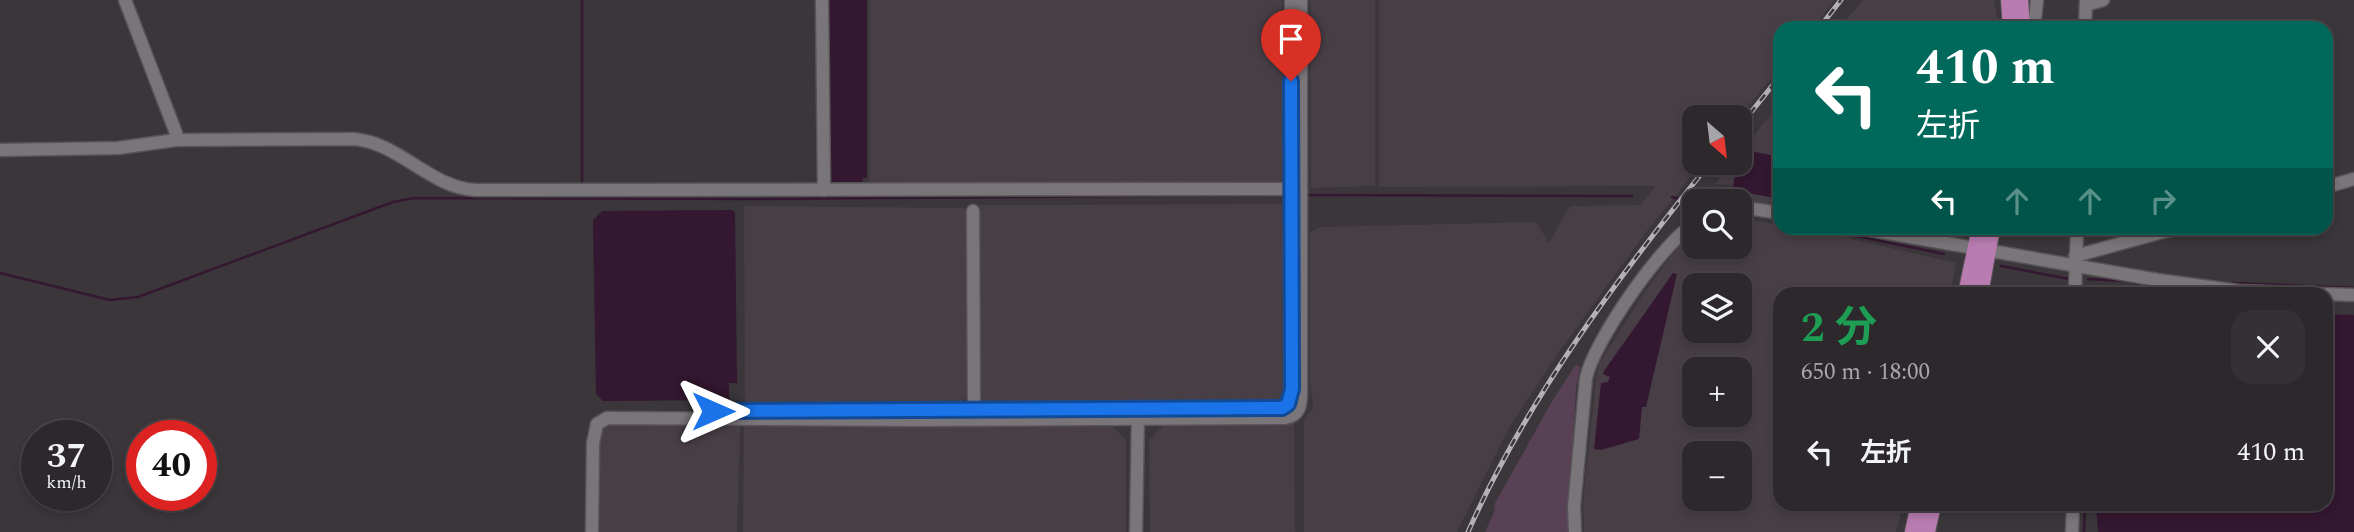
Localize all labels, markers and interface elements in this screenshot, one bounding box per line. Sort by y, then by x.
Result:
pin [1261,9,1321,81]
icon: arrive [1272,20,1310,58]
text: 410 m [1916,31,2055,106]
icon: left [1801,49,1892,140]
text: 左折 [1916,102,1980,151]
north arrow [1682,105,1752,175]
map controls [1682,105,1752,511]
icon: left [1925,182,1963,220]
icon: ahead [1998,182,2036,220]
icon: ahead [2071,182,2109,220]
icon: right [2144,182,2182,220]
button: search [1682,189,1752,259]
button: layers [1682,273,1752,343]
text: 2 分 [1801,297,1877,360]
button: close [2231,310,2305,384]
text: 650 m · 18:00 [1801,355,1930,390]
button: + [1682,357,1752,427]
position arrow [676,374,750,448]
speed limit sign: 40 [126,420,217,511]
text: 37 [47,430,86,483]
text: 410 m [2237,432,2305,472]
icon: left [1801,433,1839,471]
text: 左折 [1860,433,1912,473]
button: − [1682,441,1752,511]
text: km/h [46,469,87,496]

